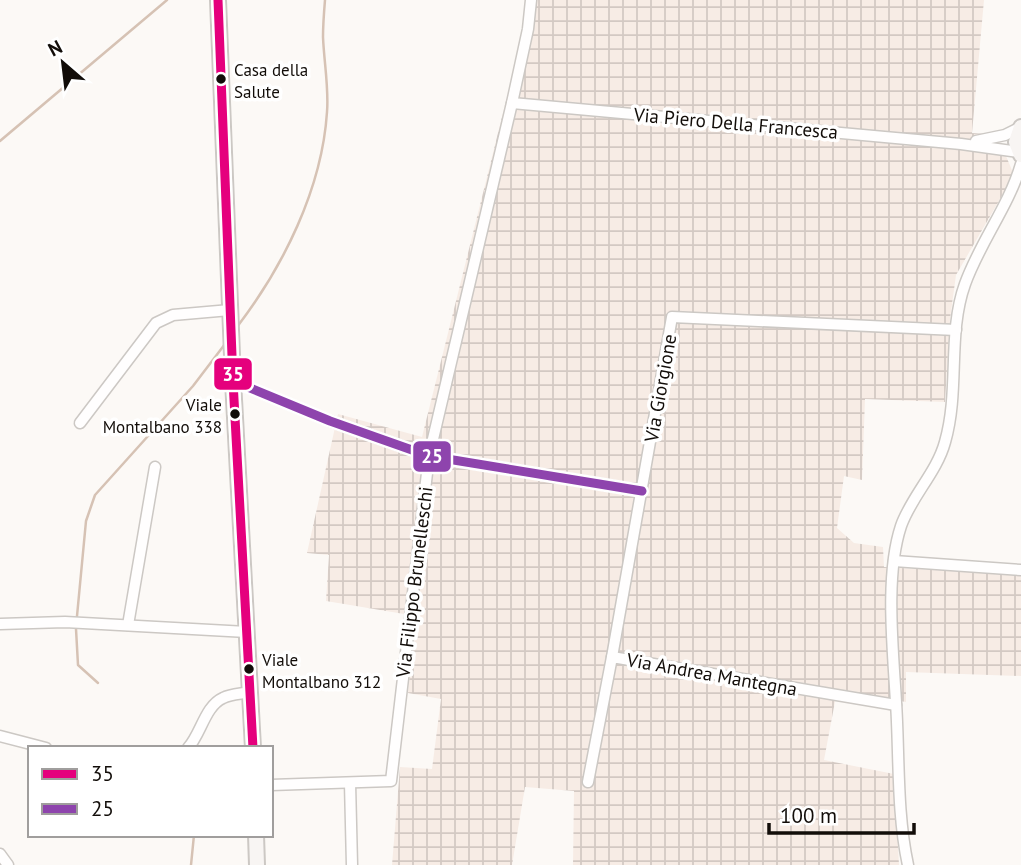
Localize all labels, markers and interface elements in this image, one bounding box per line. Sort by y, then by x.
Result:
north arrow [28,28,98,98]
text: N [44,34,66,62]
place label: Casa della Salute [234,59,308,103]
marker: Casa della Salute [214,72,228,86]
street label: Via Piero Della Francesca [632,102,839,144]
street label: Via Giorgione [639,332,681,445]
line badge: 35 [213,357,253,391]
text: 35 [222,362,244,386]
place label: Viale Montalbano 338 [103,394,222,438]
marker: Viale Montalbano 338 [228,407,242,421]
line badge: 25 [412,440,452,473]
text: 25 [421,444,443,468]
street label: Via Filippo Brunelleschi [390,485,438,680]
street label: Via Andrea Mantegna [624,647,799,701]
place label: Viale Montalbano 312 [261,649,381,693]
marker: Viale Montalbano 312 [242,662,256,676]
legend [28,746,273,837]
text: 35 [91,760,114,787]
scale bar [769,792,914,836]
text: 25 [91,795,114,822]
text: 100 m [780,802,837,829]

